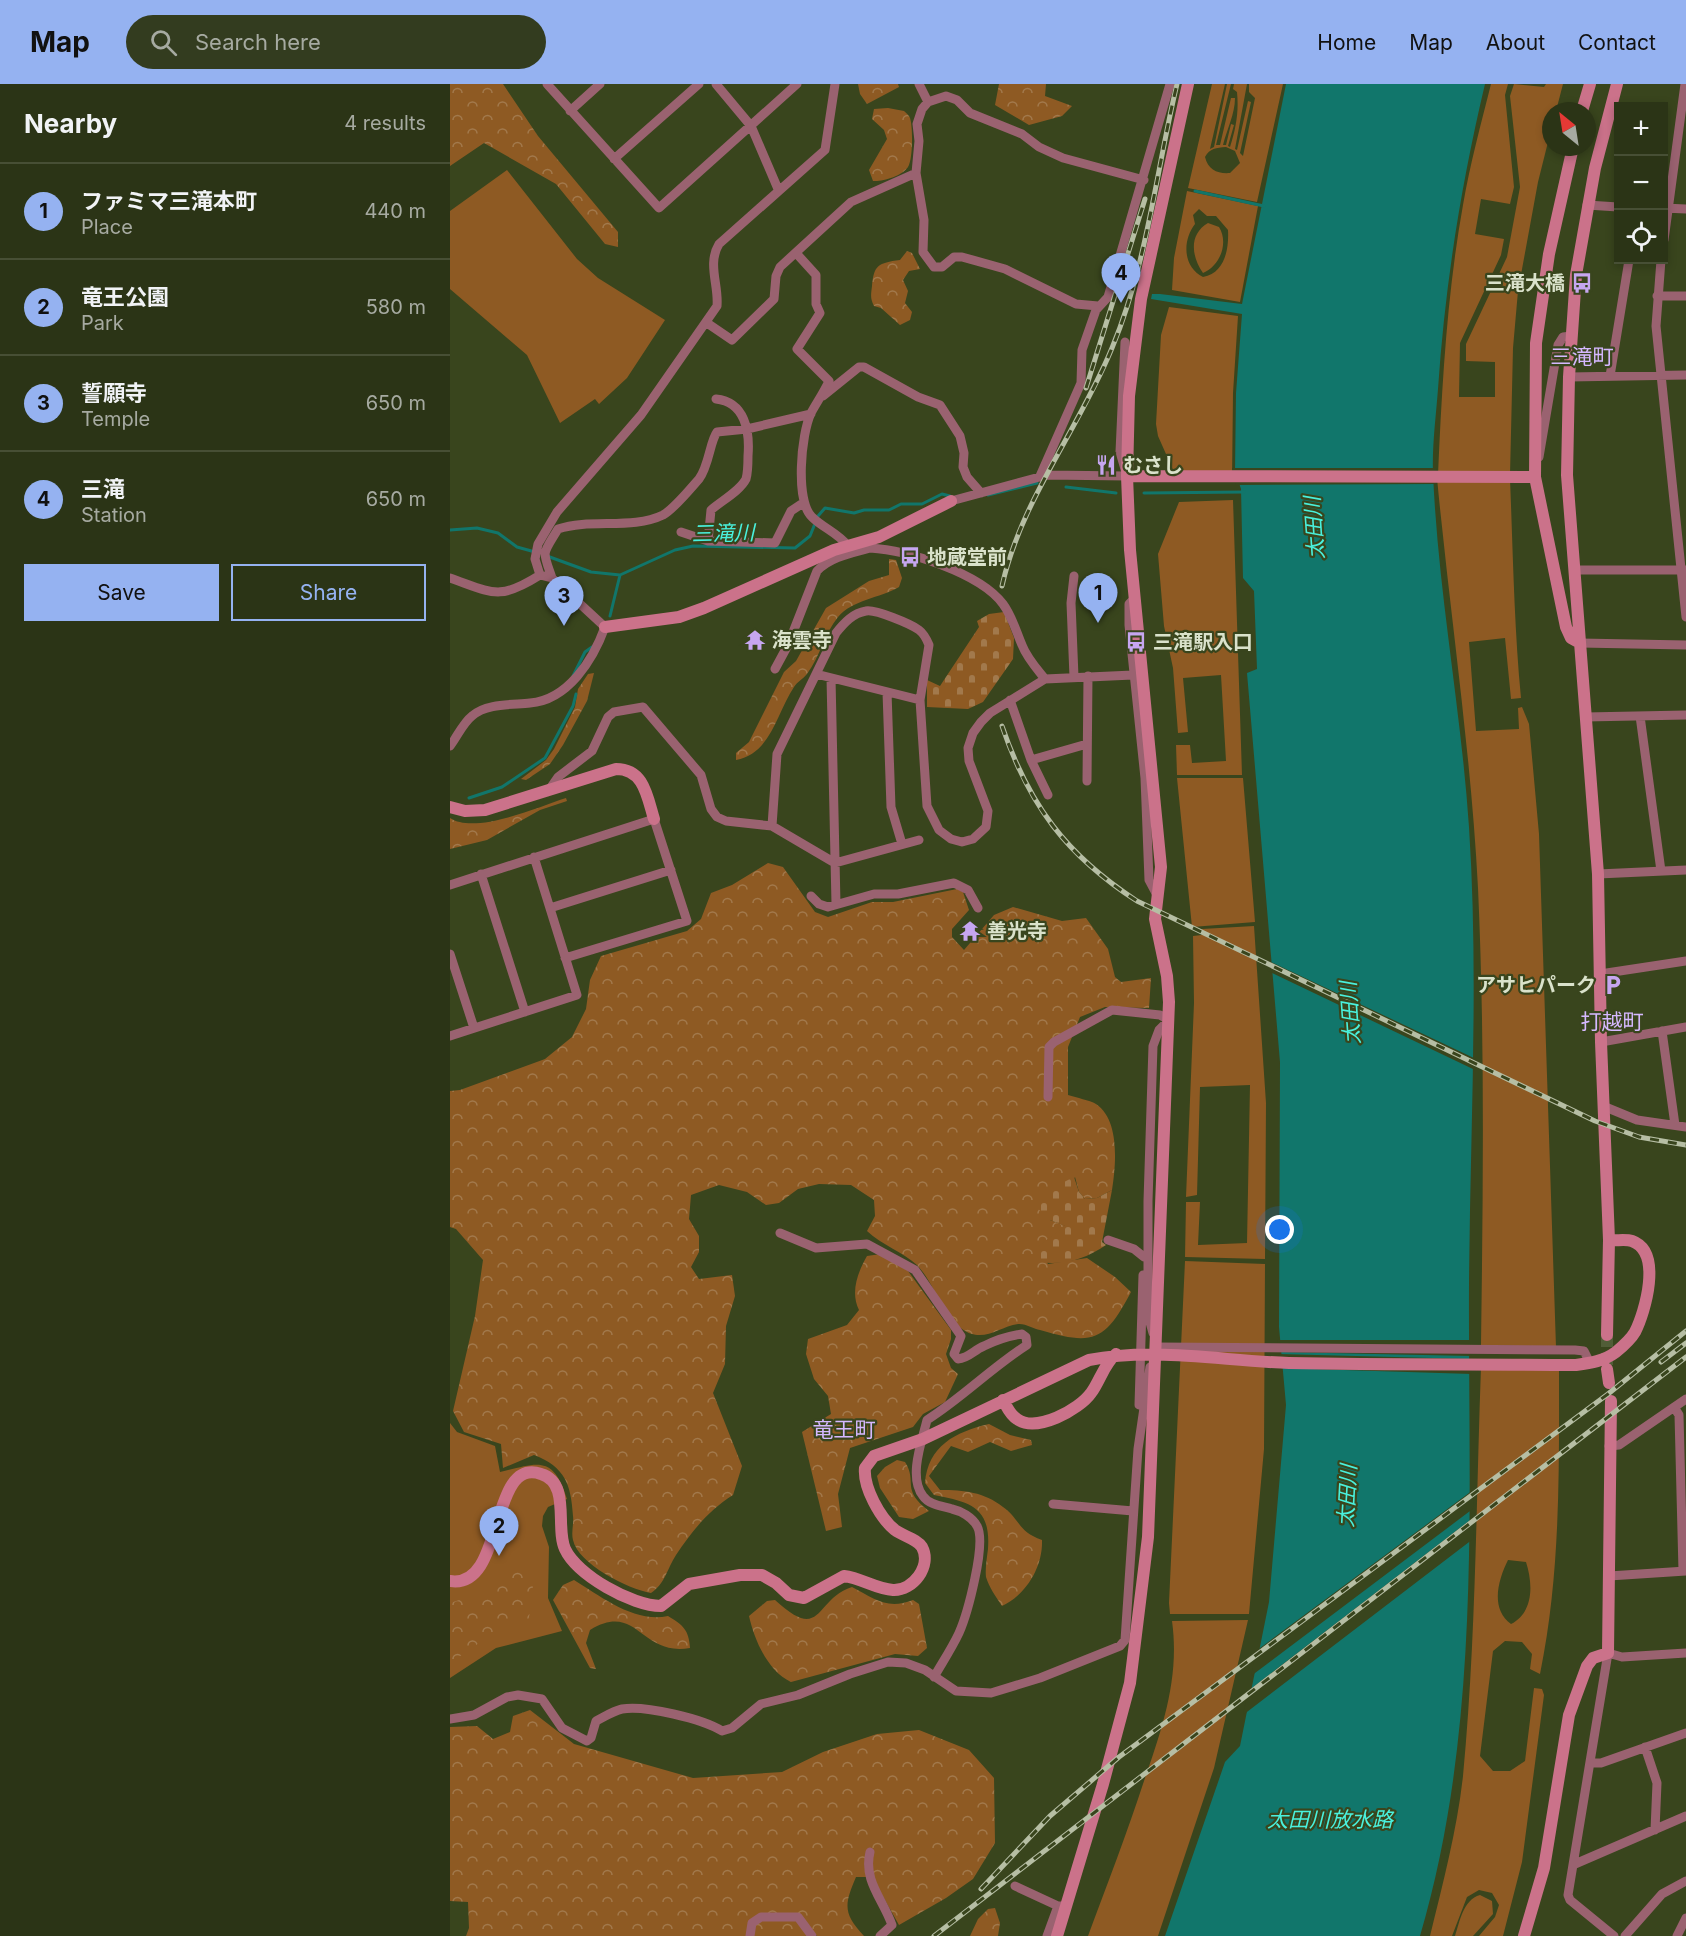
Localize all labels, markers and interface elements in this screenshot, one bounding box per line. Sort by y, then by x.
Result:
search box [126,15,546,69]
text: Map [30,25,90,59]
icon: search [147,26,180,59]
text: Search here [195,29,321,55]
text: Home [1317,30,1376,55]
text: Map [1409,30,1453,55]
text: About [1486,30,1545,55]
text: Contact [1578,30,1656,55]
north arrow [1542,102,1596,156]
map controls [1614,102,1668,264]
button: + [1614,102,1668,156]
text: Nearby [24,108,117,139]
text: 4 results [344,111,426,135]
button: − [1614,156,1668,210]
text: ファミマ三滝本町 [81,188,257,214]
text: 1 [39,199,48,223]
text: 440 m [364,199,426,223]
button: locate [1614,210,1668,264]
text: Place [81,215,133,239]
pin: 4 [1102,254,1140,303]
place label: 三滝大橋 [1485,271,1565,295]
bus stop icon: 三滝大橋 [1570,271,1594,295]
text: 竜王公園 [81,284,169,310]
text: 2 [37,295,50,319]
text: 580 m [366,295,426,319]
text: Park [81,311,124,335]
district label: 三滝町 [1551,344,1614,369]
text: 誓願寺 [81,380,147,406]
text: 3 [37,391,50,415]
text: 650 m [366,391,426,415]
text: Temple [81,407,150,431]
restaurant icon: むさし [1094,453,1118,477]
place label: むさし [1123,453,1183,477]
text: 三滝 [81,476,125,502]
text: 4 [37,487,50,511]
text: 650 m [366,487,426,511]
water label: 太田川 [1299,494,1329,560]
text: Station [81,503,147,527]
water label: 三滝川 [691,520,757,546]
bus stop icon: 地蔵堂前 [898,545,922,569]
place label: 地蔵堂前 [927,545,1007,569]
button: Save [24,564,219,621]
button: Share [231,564,426,621]
pin: 1 [1078,574,1118,623]
pin: 3 [544,576,584,626]
temple icon: 海雲寺 [743,628,767,652]
place label: 海雲寺 [772,628,832,652]
bus stop icon: 三滝駅入口 [1124,630,1148,654]
place label: 三滝駅入口 [1153,630,1253,654]
temple icon: 善光寺 [958,919,982,943]
place label: 善光寺 [987,919,1047,943]
place label: アサヒパーク [1476,973,1596,997]
parking icon: アサヒパーク [1601,973,1625,997]
water label: 太田川 [1335,979,1365,1045]
district label: 打越町 [1581,1009,1644,1034]
your location [1265,1215,1294,1244]
district label: 竜王町 [813,1417,876,1442]
water label: 太田川 [1333,1462,1361,1528]
pin: 2 [479,1506,518,1556]
water label: 太田川放水路 [1267,1807,1395,1832]

